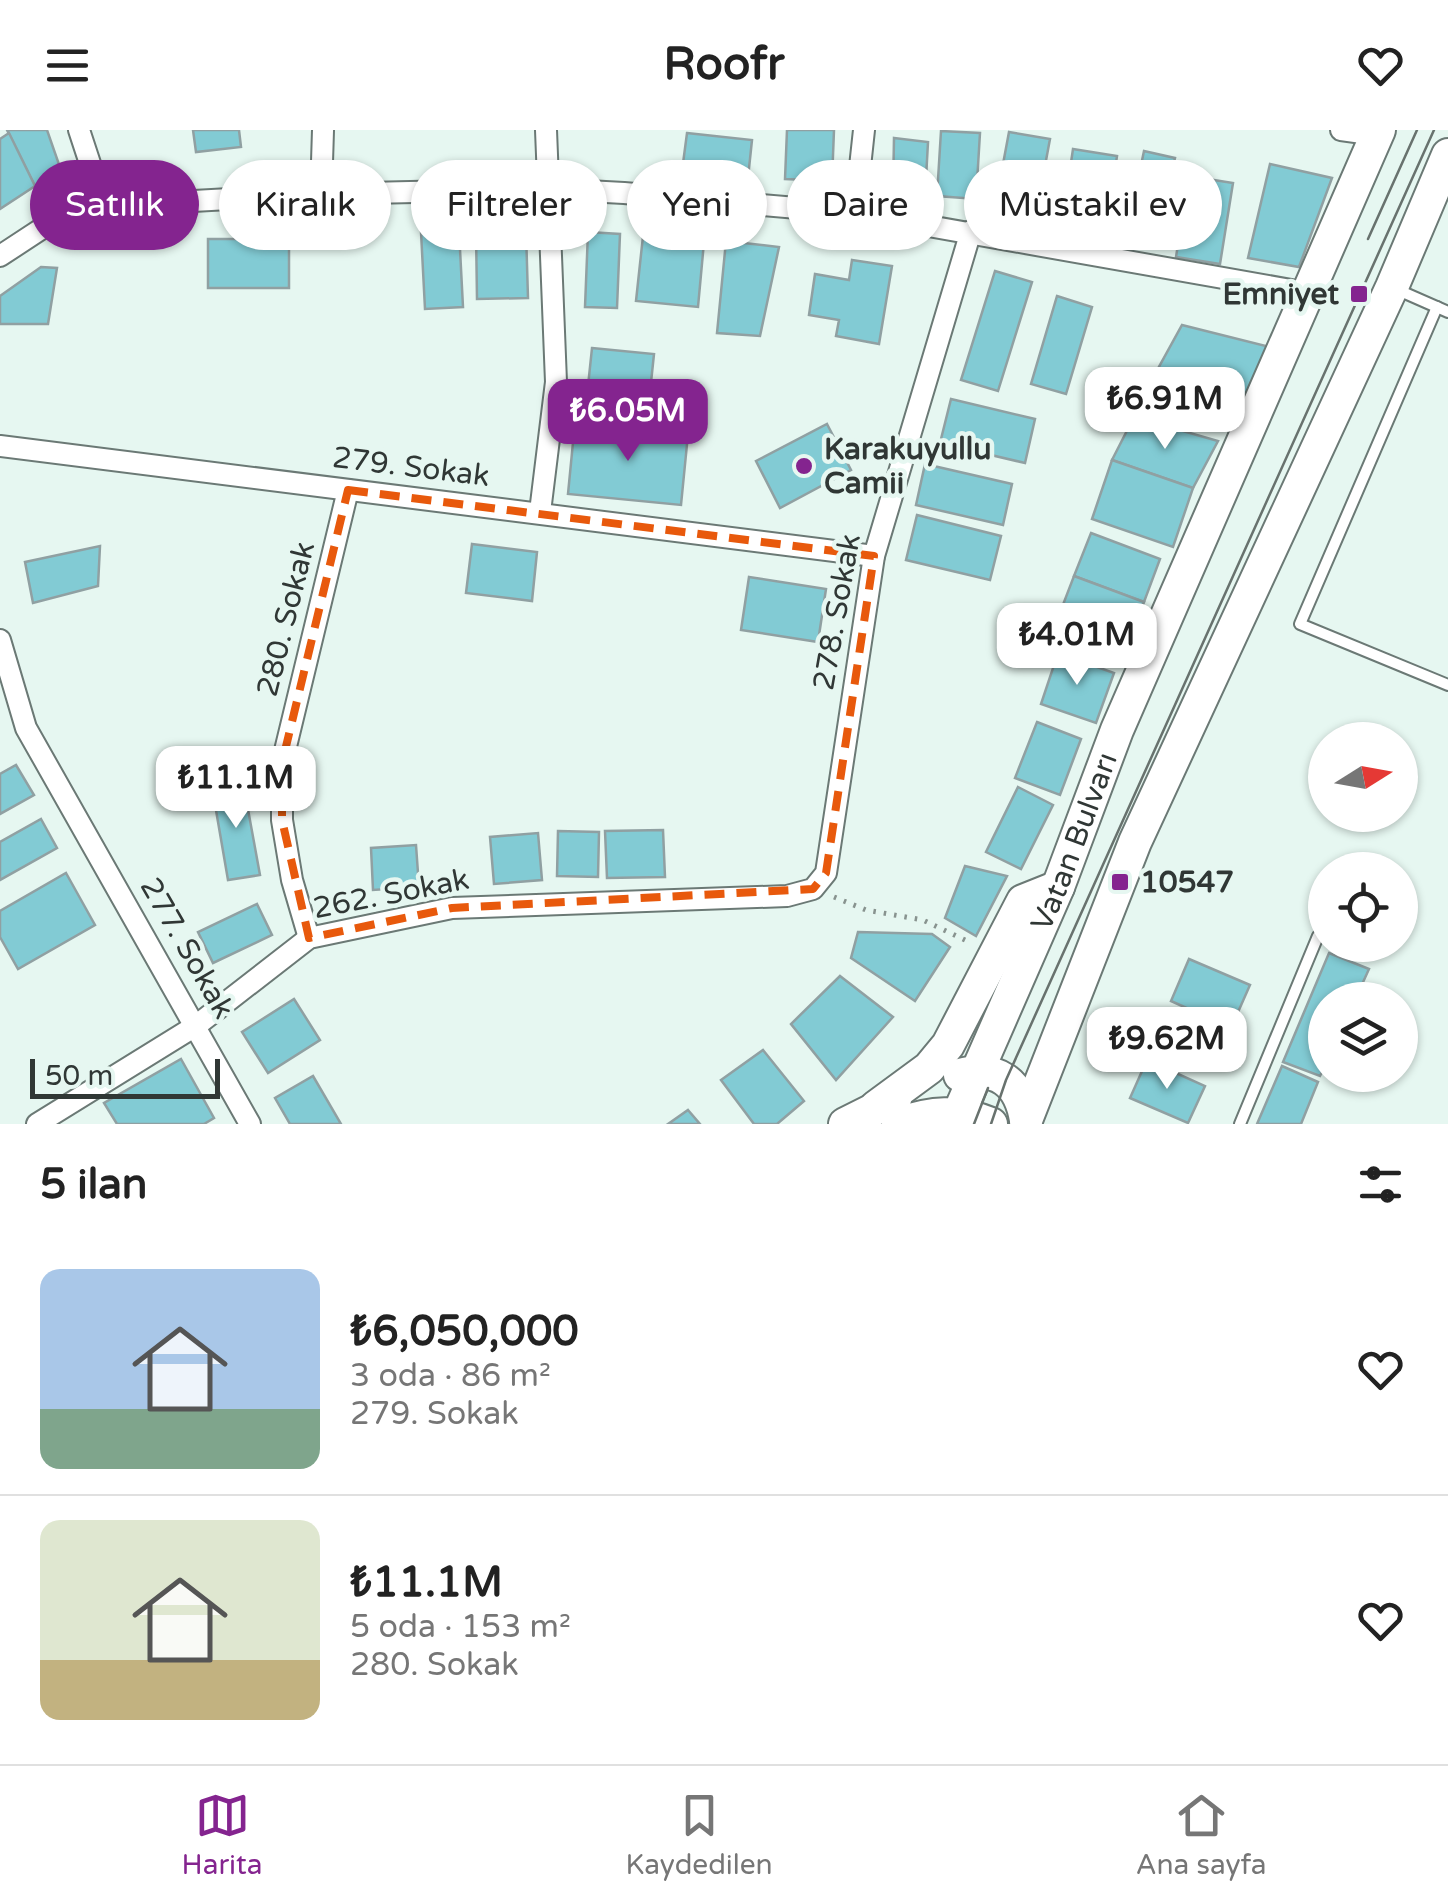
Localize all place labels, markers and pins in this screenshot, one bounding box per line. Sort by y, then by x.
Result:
place label: Emniyet [1222,276,1340,313]
marker: Emniyet [1348,283,1370,305]
pin: ₺6.91M [1084,367,1246,452]
pin: ₺6.05M [547,379,709,464]
place label: Karakuyullu Camii [824,431,992,502]
marker: Karakuyullu Camii [793,455,815,477]
pin: ₺4.01M [996,603,1158,688]
pin: ₺11.1M [155,746,317,831]
place label: 10547 [1140,864,1234,901]
marker: 10547 [1109,871,1131,893]
pin: ₺9.62M [1086,1007,1248,1092]

